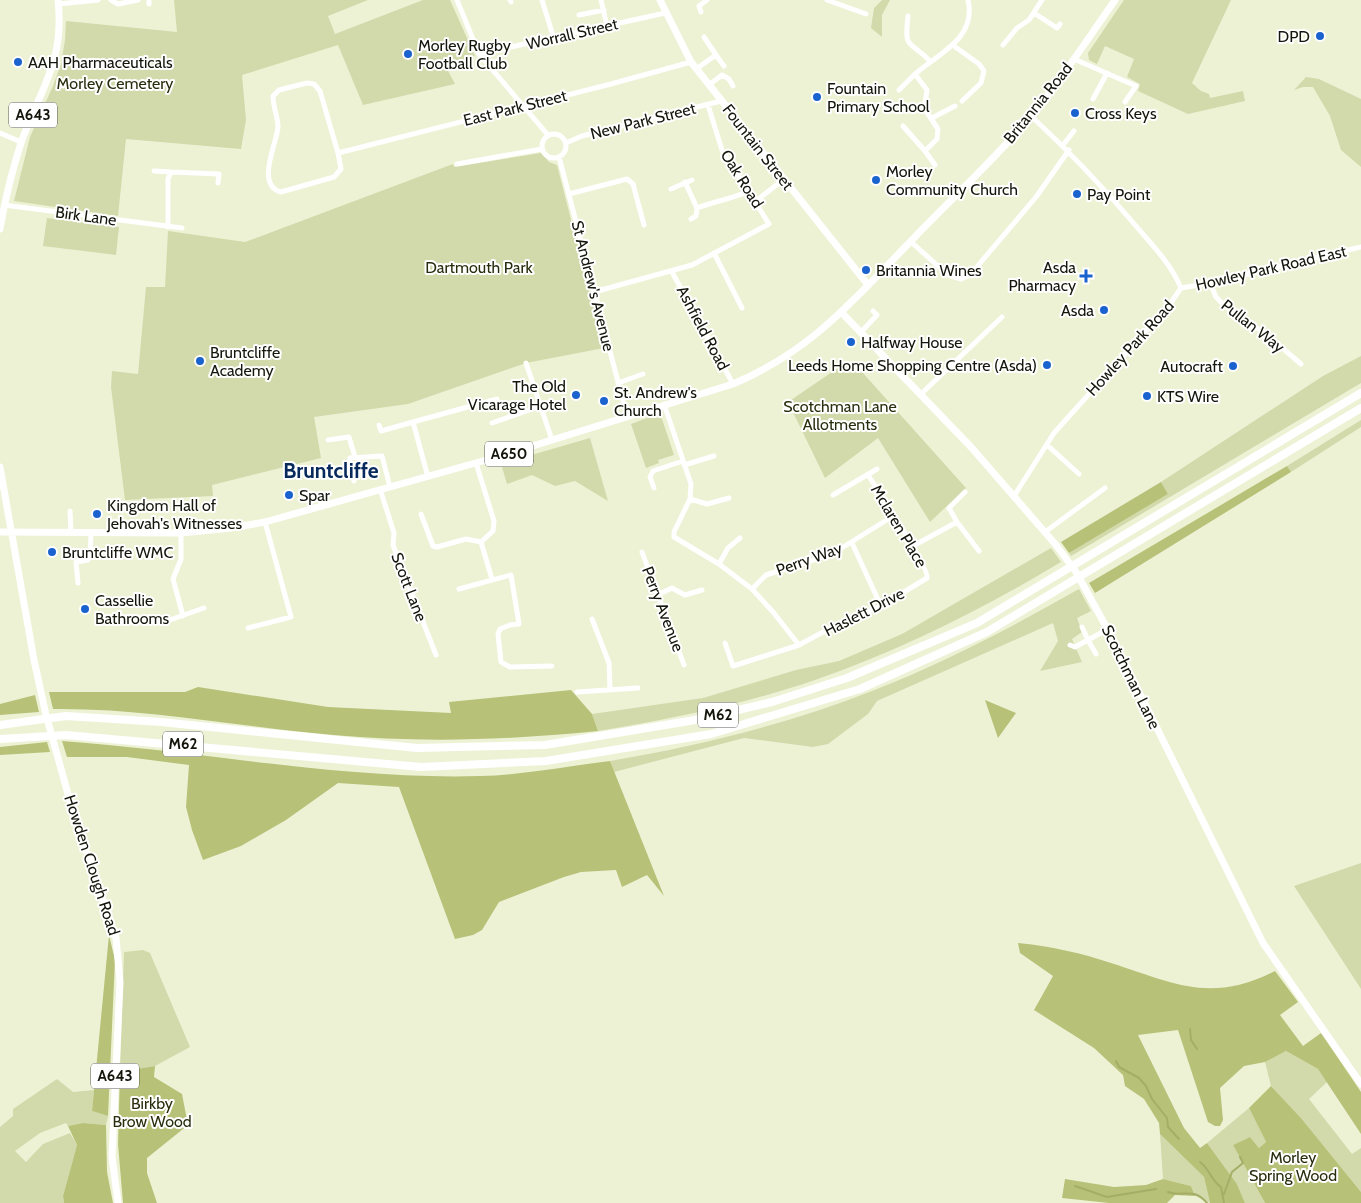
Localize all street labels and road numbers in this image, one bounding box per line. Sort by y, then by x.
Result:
street label: Worrall Street [524,14,620,54]
street label: Britannia Road [1000,59,1076,147]
street label: East Park Street [461,86,569,130]
street label: New Park Street [588,99,698,143]
street label: Fountain Street [719,100,798,194]
road number: A643 [9,102,57,128]
street label: Oak Road [717,146,767,212]
street label: Birk Lane [54,202,118,230]
street label: St Andrew's Avenue [568,219,618,353]
street label: Howley Park Road East [1194,241,1349,295]
street label: Ashfield Road [673,283,733,373]
street label: Pullan Way [1218,295,1288,357]
street label: Howley Park Road [1082,296,1178,400]
road number: A650 [485,442,533,466]
street label: Mclaren Place [867,481,931,571]
street label: Perry Way [773,538,845,580]
street label: Scott Lane [387,550,431,624]
street label: Perry Avenue [638,564,688,654]
street label: Haslett Drive [821,584,907,640]
street label: Scotchman Lane [1098,622,1164,732]
road number: M62 [698,702,738,728]
road number: M62 [163,732,203,756]
street label: Howden Clough Road [60,792,124,938]
road number: A643 [91,1064,139,1088]

